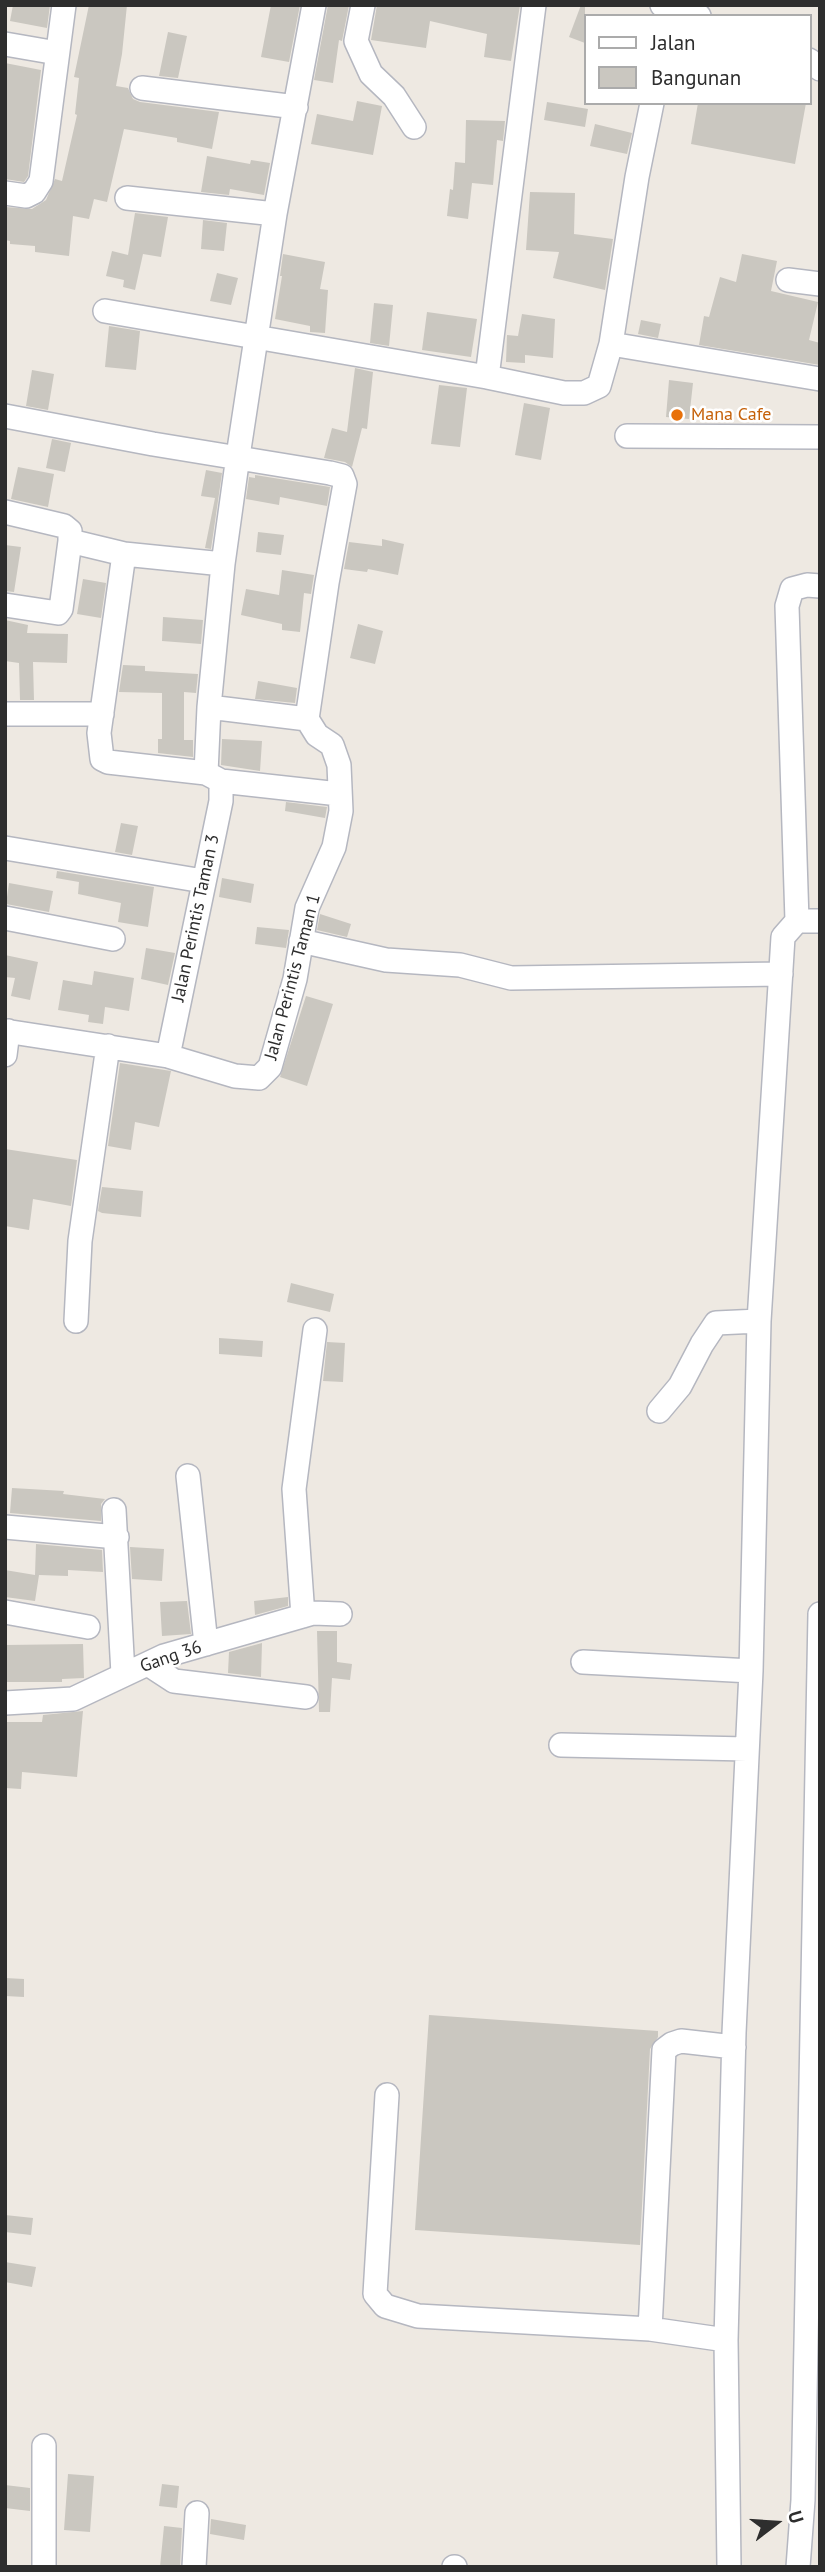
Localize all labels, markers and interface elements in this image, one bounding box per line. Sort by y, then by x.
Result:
legend [584,14,811,105]
text: Jalan [651,29,696,56]
text: Bangunan [651,64,741,91]
place label: Mana Cafe [691,404,771,426]
marker: Mana Cafe [669,407,685,423]
street label: Jalan Perintis Taman 3 [168,832,224,1004]
street label: Jalan Perintis Taman 1 [260,892,326,1062]
street label: Gang 36 [137,1636,205,1678]
north arrow [741,2488,811,2558]
text: U [783,2508,809,2526]

